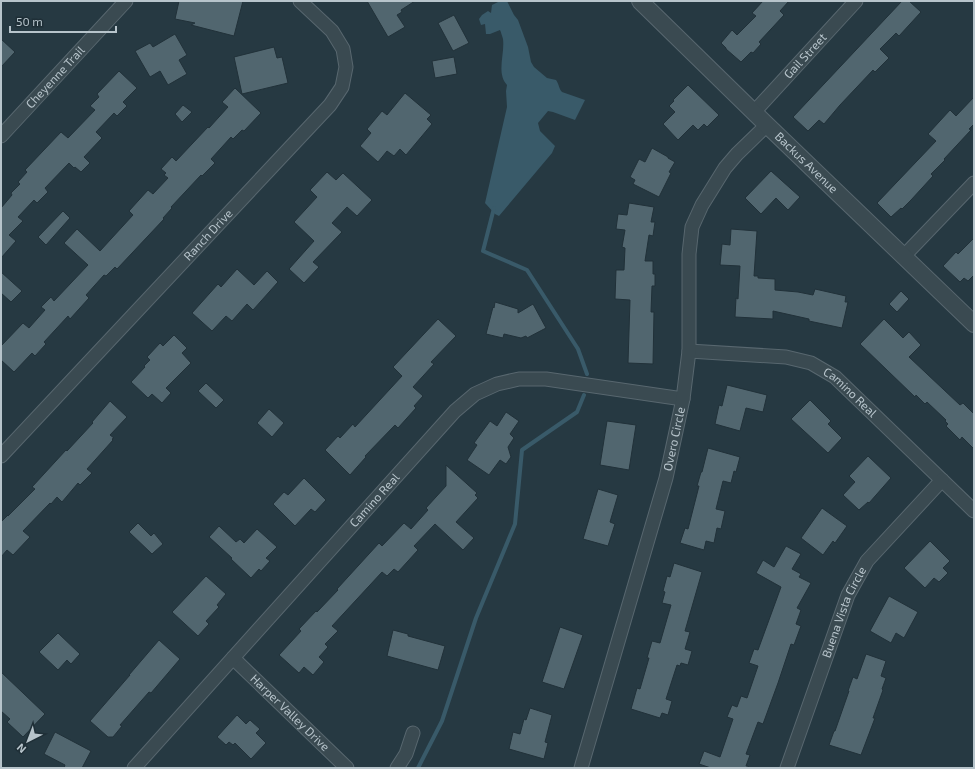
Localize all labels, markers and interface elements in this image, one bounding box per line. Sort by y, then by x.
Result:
scale bar [10,8,116,34]
text: 50 m [16,14,43,28]
street label: Gail Street [780,30,829,81]
street label: Cheyenne Trail [22,42,87,111]
street label: Backus Avenue [773,129,841,195]
street label: Ranch Drive [180,206,235,263]
street label: Camino Real [821,364,880,420]
street label: Overo Circle [660,405,687,472]
street label: Camino Real [346,470,402,529]
street label: Buena Vista Circle [818,564,868,659]
street label: Harper Valley Drive [248,671,333,753]
north arrow [8,721,48,761]
text: N [14,741,28,756]

